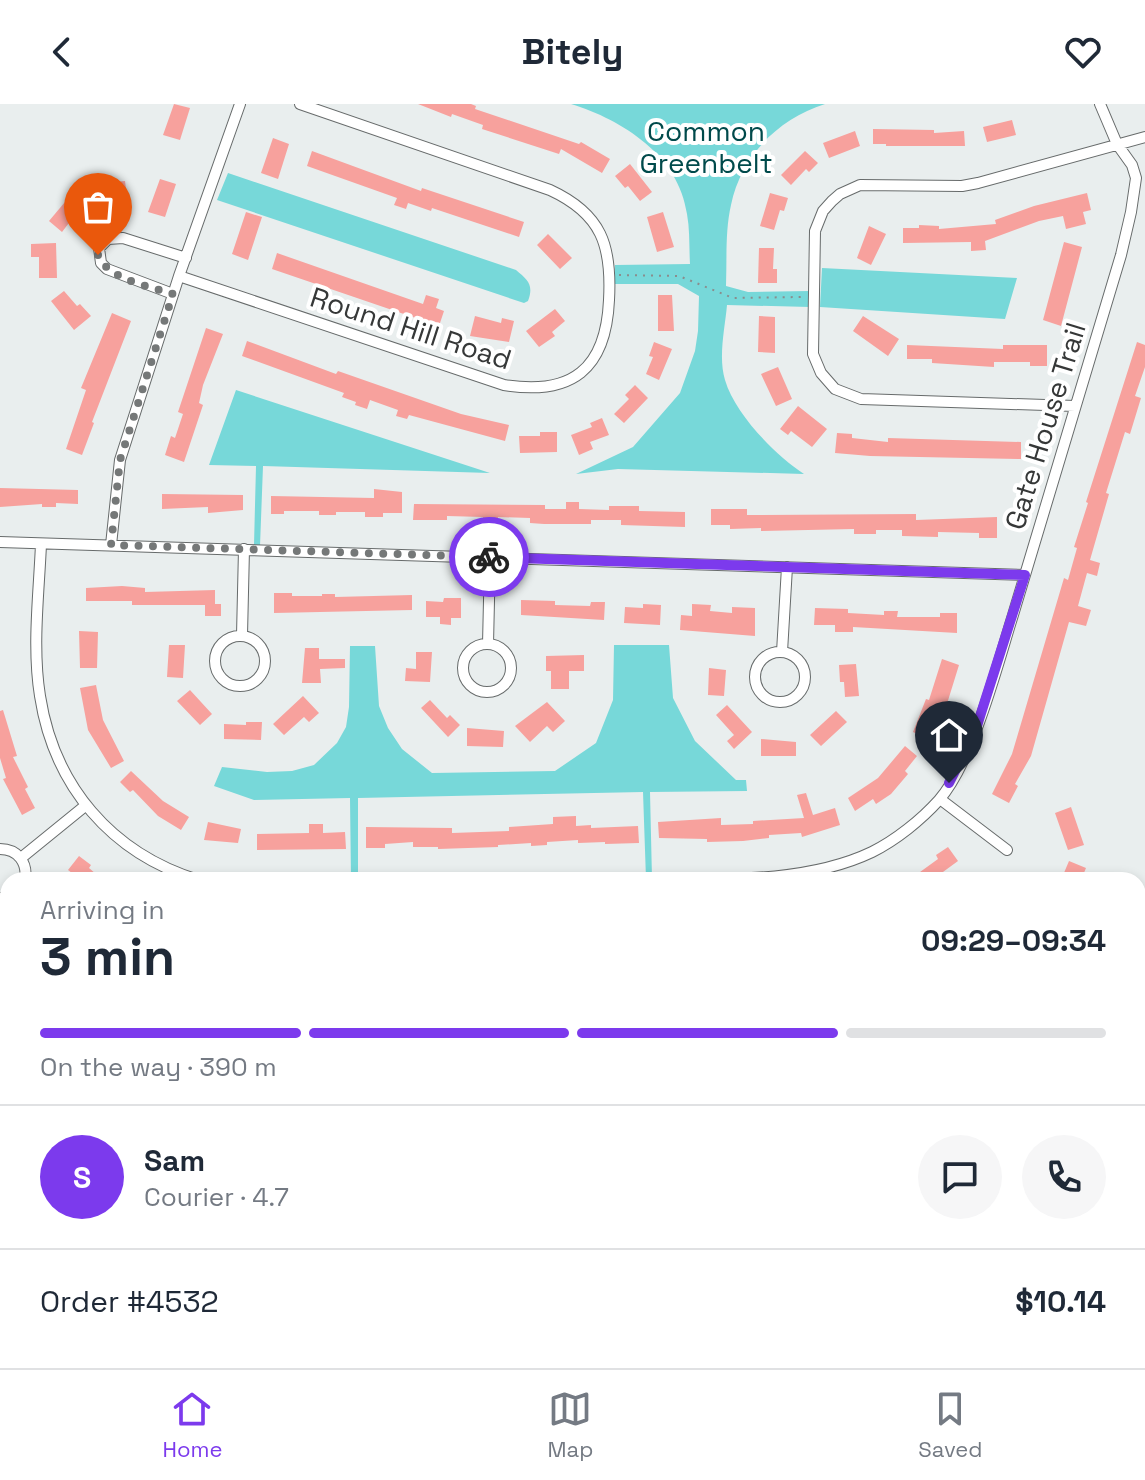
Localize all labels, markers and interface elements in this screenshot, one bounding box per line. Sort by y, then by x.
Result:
text: Bitely [522,29,623,75]
icon: back [40,30,84,74]
icon: heart [1061,30,1105,74]
park label: Common Greenbelt [639,113,773,181]
pin [64,173,132,255]
icon: bag [76,185,120,229]
street label: Round Hill Road [306,279,516,377]
street label: Gate House Trail [996,318,1094,534]
courier [449,517,529,597]
icon: bike [467,535,511,579]
pin [915,701,983,783]
icon: home [927,713,971,757]
text: Arriving in [40,893,164,927]
text: 09:29–09:34 [921,921,1106,960]
text: 3 min [40,924,175,990]
text: On the way · 390 m [40,1050,277,1084]
button: chat [918,1135,1002,1219]
button: phone [1022,1135,1106,1219]
text: Sam [144,1141,205,1180]
text: S [73,1158,91,1197]
text: Courier · 4.7 [144,1180,289,1214]
text: Order #4532 [40,1282,219,1321]
text: $10.14 [1015,1282,1106,1321]
tab: Home [163,1387,222,1463]
tab: Map [547,1387,593,1463]
tab: Saved [918,1387,983,1463]

